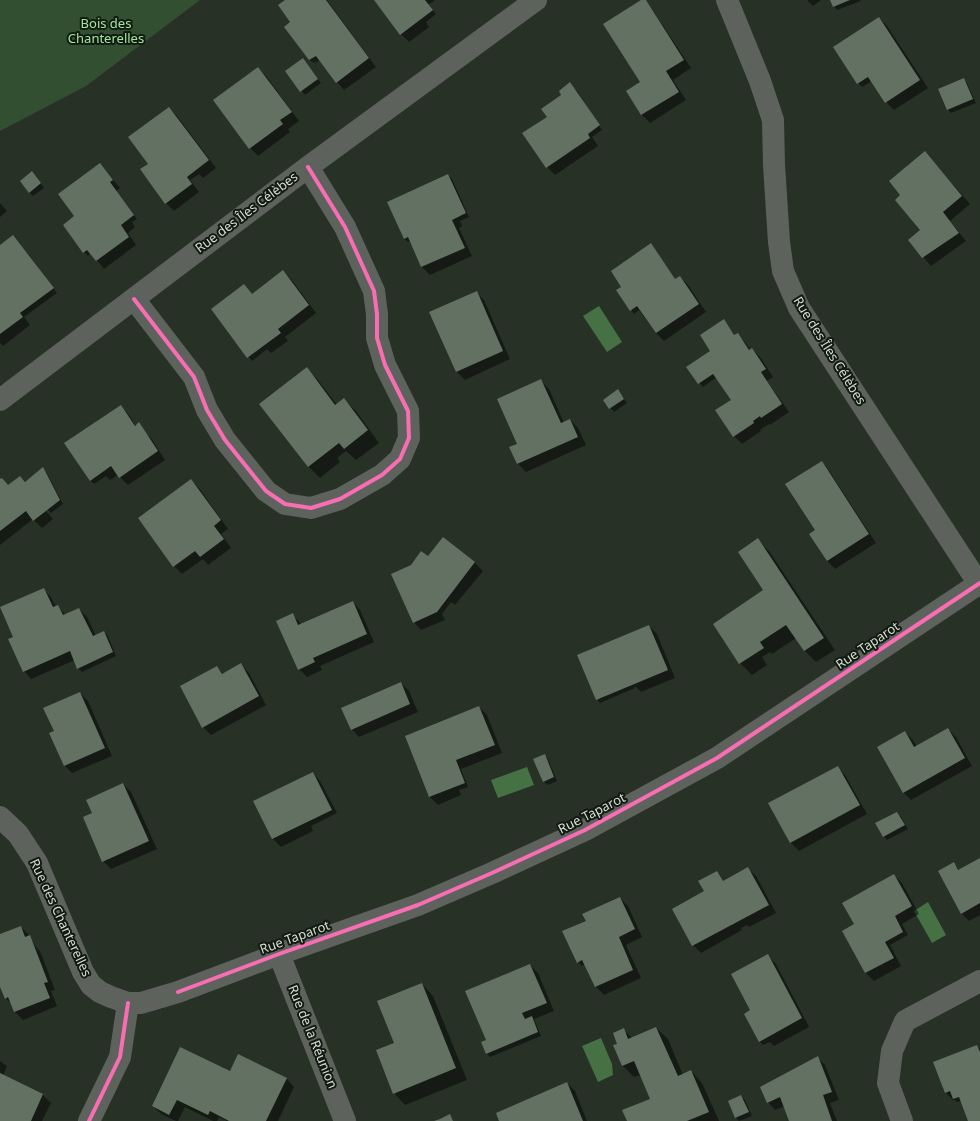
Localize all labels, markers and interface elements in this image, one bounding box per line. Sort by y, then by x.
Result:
park label: Bois des Chanterelles [68,16,144,47]
street label: Rue des Îles Célèbes [193,169,301,257]
street label: Rue des Îles Célèbes [789,294,869,408]
street label: Rue Taparot [833,619,903,673]
street label: Rue Taparot [556,790,628,838]
street label: Rue des Chanterelles [26,857,94,979]
street label: Rue Taparot [258,918,332,958]
street label: Rue de la Réunion [284,983,340,1091]

